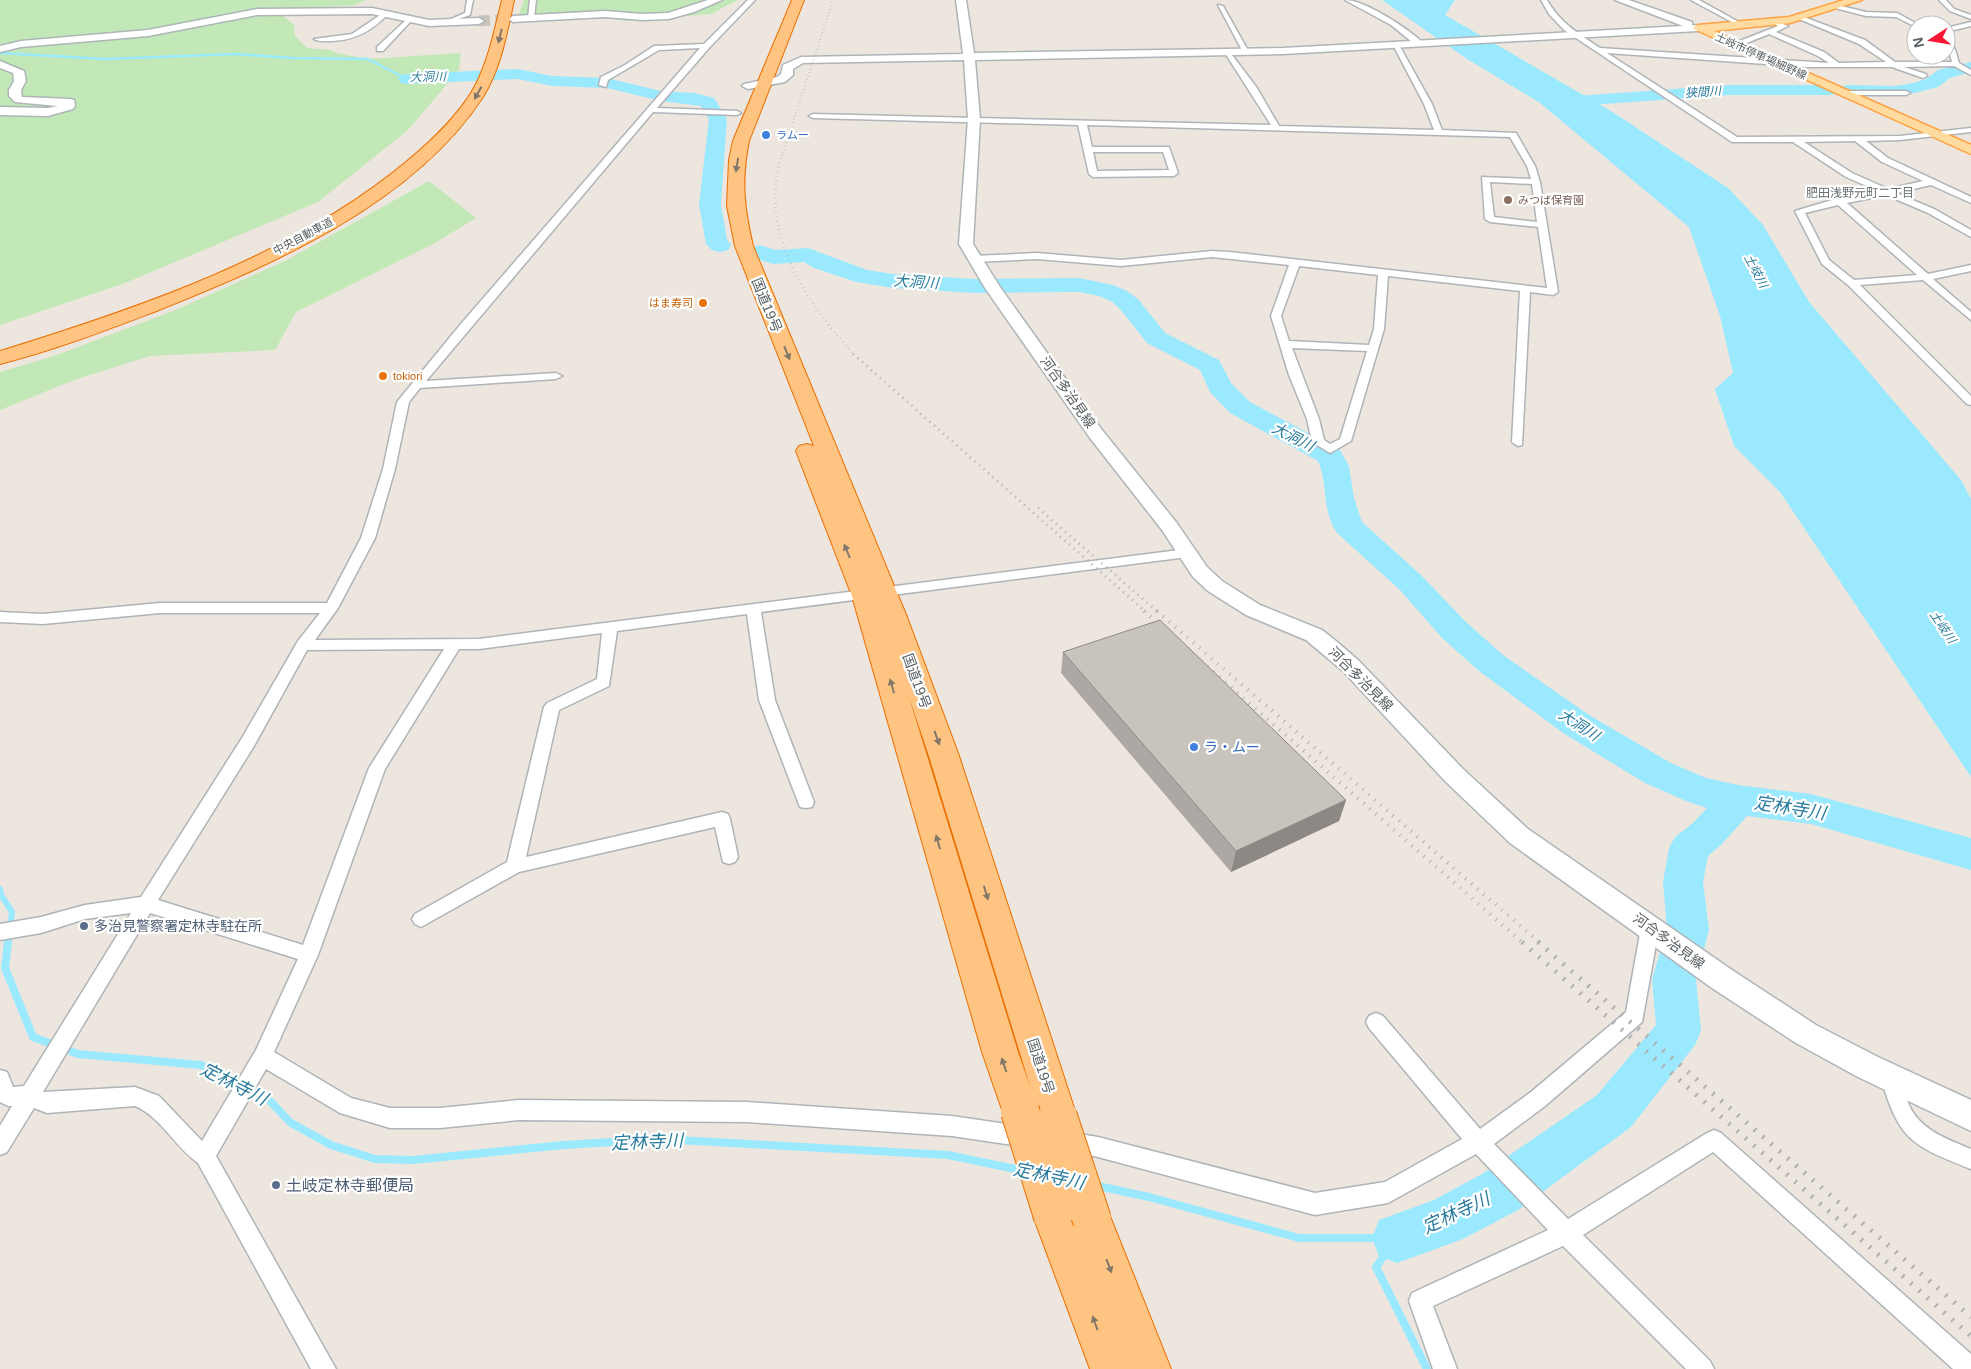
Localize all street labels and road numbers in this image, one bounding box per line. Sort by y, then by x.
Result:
street label: 土岐市停車場細野線 [1713,30,1809,82]
street label: 中央自動車道 [271,215,335,257]
street label: 国道19号 [749,275,785,335]
street label: 河合多治見線 [1037,353,1099,431]
street label: 河合多治見線 [1326,644,1396,714]
street label: 国道19号 [900,651,934,711]
street label: 河合多治見線 [1630,910,1708,972]
street label: 国道19号 [1024,1036,1058,1096]

